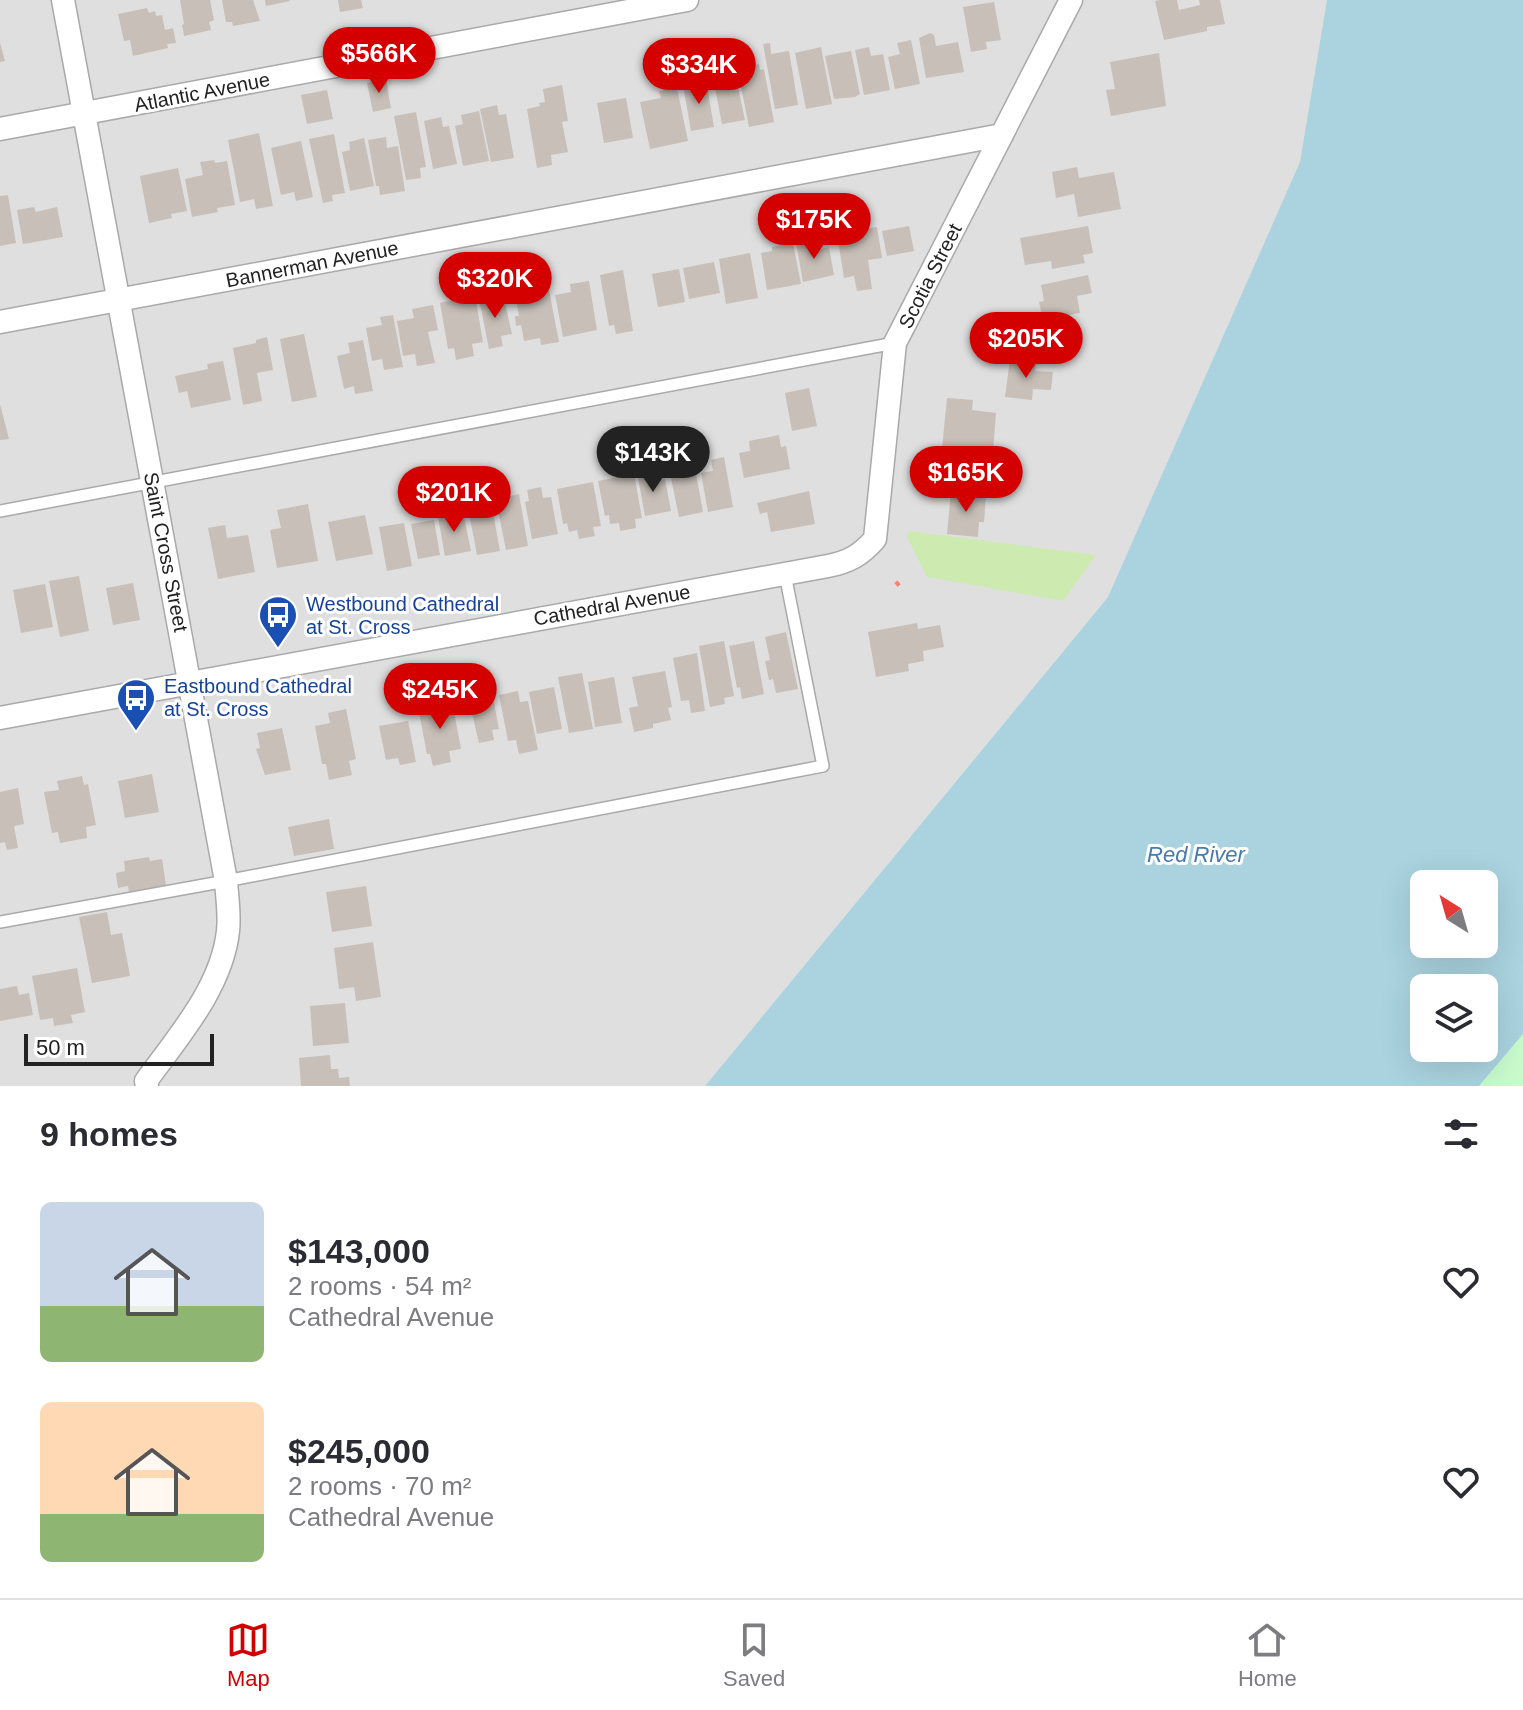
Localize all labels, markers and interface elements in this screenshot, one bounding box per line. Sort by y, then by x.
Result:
pin: $566K [323,27,435,95]
text: $566K [341,38,417,68]
pin: $334K [643,38,755,106]
text: $334K [661,49,737,79]
street label: Atlantic Avenue [132,68,272,116]
pin: $175K [758,193,870,261]
text: $175K [776,204,852,234]
street label: Scotia Street [894,220,966,332]
street label: Bannerman Avenue [224,236,400,292]
pin: $320K [439,252,551,320]
text: $320K [457,263,533,293]
pin: $205K [970,312,1082,380]
text: $205K [988,323,1064,353]
pin: $143K [597,426,709,494]
text: $143K [615,437,691,467]
pin: $165K [910,446,1022,514]
text: $165K [928,457,1004,487]
pin: $201K [398,466,510,534]
street label: Saint Cross Street [140,470,192,634]
text: $201K [416,477,492,507]
street label: Cathedral Avenue [532,580,692,630]
place label: Westbound Cathedral at St. Cross [306,593,499,638]
bus stop icon: Westbound Cathedral at St. Cross [257,594,299,649]
pin: $245K [384,663,496,731]
text: $245K [402,674,478,704]
place label: Eastbound Cathedral at St. Cross [164,675,352,720]
bus stop icon: Eastbound Cathedral at St. Cross [115,677,157,732]
water label: Red River [1147,842,1247,867]
north arrow [1410,870,1498,958]
map controls [1410,870,1498,1062]
button: layers [1410,974,1498,1062]
scale bar [24,1030,214,1066]
text: 50 m [36,1035,85,1060]
icon: filters [1439,1112,1483,1156]
text: 9 homes [40,1115,178,1153]
text: $143,000 [288,1232,430,1270]
icon: home [104,1234,200,1330]
icon: heart [1439,1260,1483,1304]
text: 2 rooms · 54 m² [288,1271,472,1301]
text: Cathedral Avenue [288,1302,494,1332]
text: $245,000 [288,1432,430,1470]
icon: home [104,1434,200,1530]
icon: heart [1439,1460,1483,1504]
text: 2 rooms · 70 m² [288,1471,472,1501]
text: Cathedral Avenue [288,1502,494,1532]
tab: Map [226,1618,270,1692]
tab: Saved [723,1618,785,1692]
tab: Home [1238,1618,1297,1692]

